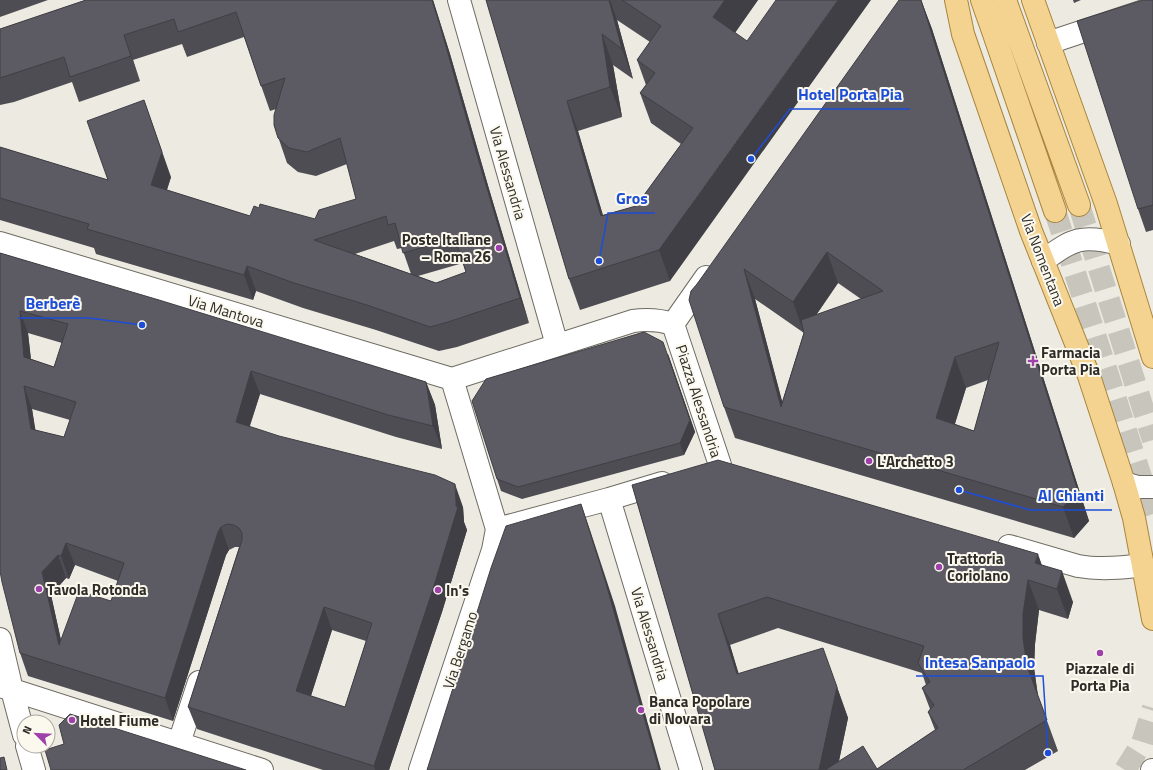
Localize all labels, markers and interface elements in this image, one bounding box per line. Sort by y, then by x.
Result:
callout: Hotel Porta Pia [790,81,910,109]
text: Hotel Porta Pia [798,82,902,106]
street label: Via Alessandria [484,124,532,223]
callout: Gros [608,185,655,213]
text: Gros [616,186,648,210]
street label: Via Nomentana [1015,210,1071,310]
place label: Poste Italiane – Roma 26 [402,228,491,268]
marker: Poste Italiane – Roma 26 [494,243,504,253]
street label: Via Mantova [185,289,267,334]
callout: Berberè [18,290,89,318]
text: Berberè [26,291,80,315]
place label: Farmacia Porta Pia [1041,341,1101,381]
street label: Piazza Alessandria [670,342,728,461]
marker: Farmacia Porta Pia [1028,356,1038,366]
place label: L'Archetto 3 [877,450,954,473]
marker: L'Archetto 3 [864,456,874,466]
callout: Al Chianti [1030,482,1112,510]
text: Al Chianti [1038,483,1104,507]
place label: Trattoria Coriolano [947,547,1008,587]
marker: Trattoria Coriolano [934,562,944,572]
place label: Tavola Rotonda [47,578,147,601]
place label: In's [446,579,469,602]
marker: Tavola Rotonda [34,584,44,594]
marker: In's [433,585,443,595]
street label: Via Alessandria [625,585,675,684]
street label: Via Bergamo [437,608,483,692]
callout: Intesa Sanpaolo [916,648,1043,676]
marker: Piazzale di Porta Pia [1095,648,1105,658]
text: Intesa Sanpaolo [925,650,1035,674]
place label: Piazzale di Porta Pia [1066,657,1134,697]
place label: Banca Popolare di Novara [649,690,750,730]
marker: Banca Popolare di Novara [636,705,646,715]
place label: Hotel Fiume [80,709,159,732]
north arrow [16,714,56,754]
marker: Hotel Fiume [67,715,77,725]
text: N [18,723,36,737]

